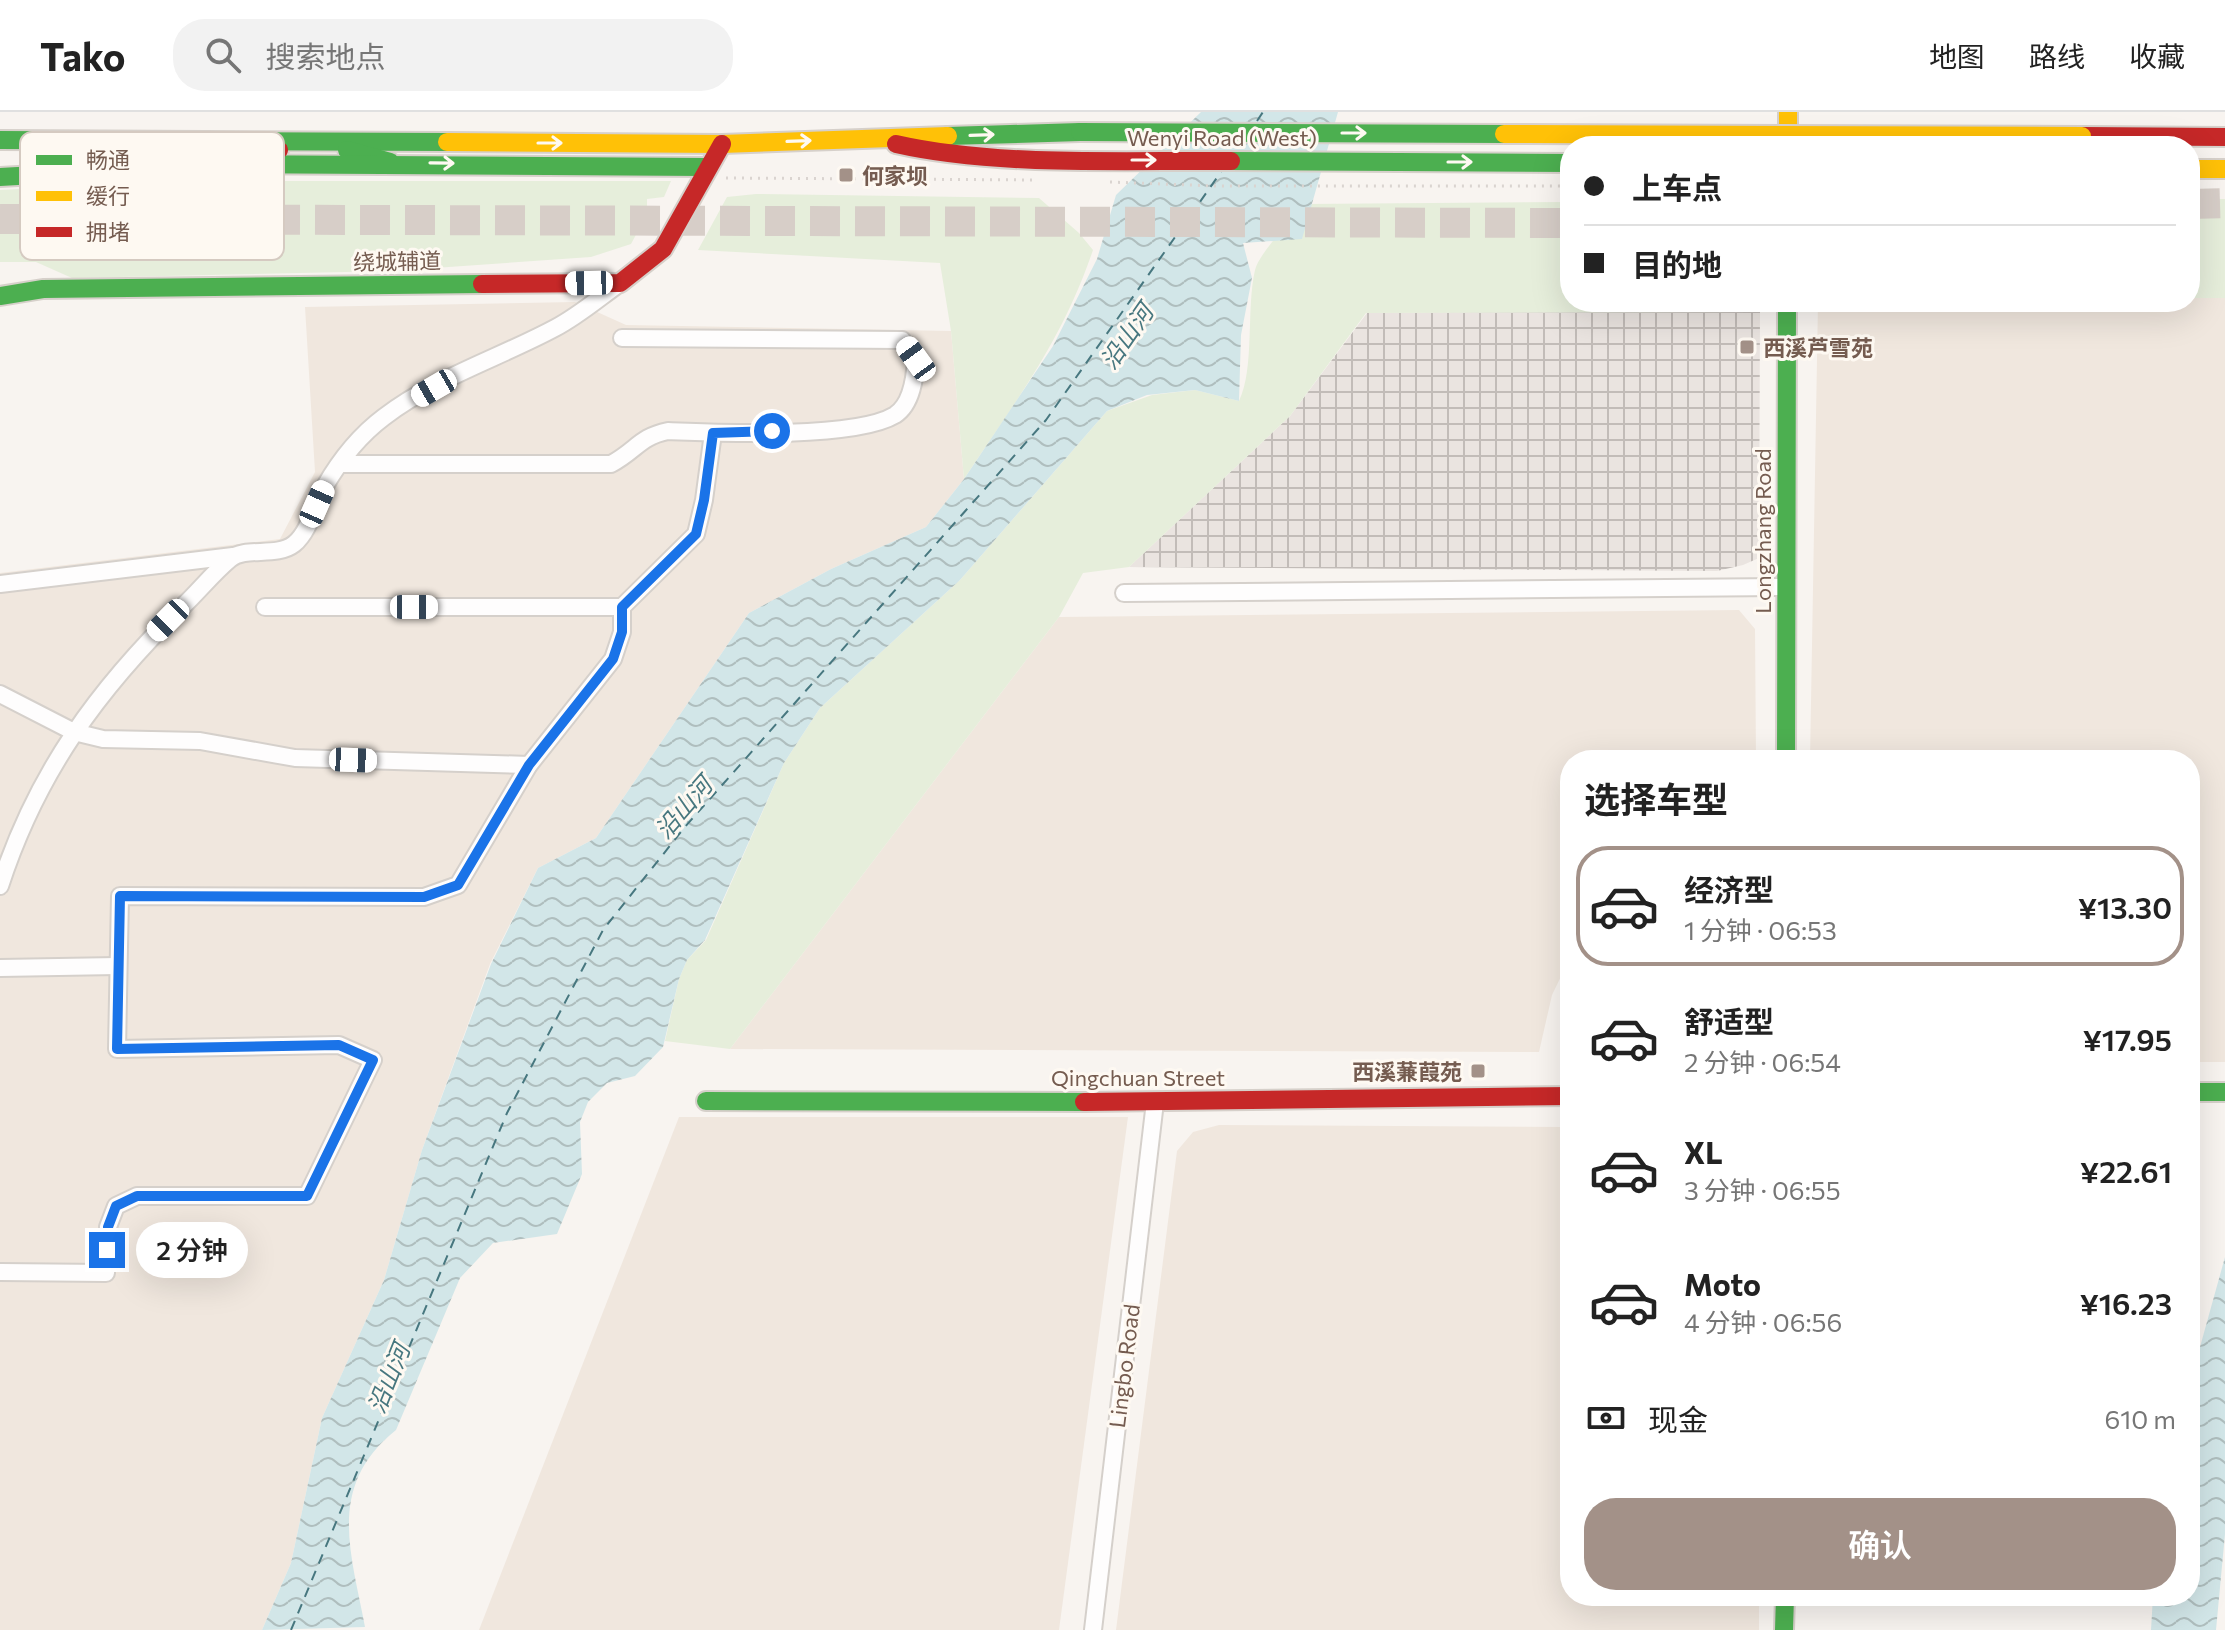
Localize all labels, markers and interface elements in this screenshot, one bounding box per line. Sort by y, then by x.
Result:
search box [173,19,733,91]
text: Tako [40,32,125,79]
icon: search [201,33,245,77]
text: 搜索地点 [265,37,385,74]
text: 地图 [1929,39,1985,73]
text: 路线 [2029,39,2085,73]
text: 收藏 [2129,39,2185,73]
street label: Wenyi Road (West) [1127,124,1317,151]
one-way arrow [1340,125,1367,141]
one-way arrow [968,128,995,143]
legend [20,132,284,260]
one-way arrow [785,133,812,148]
one-way arrow [536,135,563,151]
text: 畅通 [86,146,130,173]
one-way arrow [1130,152,1157,168]
one-way arrow [1446,154,1473,170]
one-way arrow [428,155,455,171]
place label: 何家坝 [862,162,928,189]
marker: 何家坝 [837,166,855,184]
text: 上车点 [1632,168,1722,205]
text: 缓行 [86,182,130,209]
text: 拥堵 [86,218,130,245]
text: 目的地 [1632,245,1722,282]
street label: 绕城辅道 [353,247,441,275]
car [565,271,613,295]
water label: 沿山河 [1093,295,1161,374]
car [892,333,940,385]
place label: 西溪芦雪苑 [1763,334,1873,361]
marker: 西溪芦雪苑 [1738,338,1756,356]
car [407,366,461,410]
route start [754,413,790,449]
street label: Longzhang Road [1749,448,1776,614]
car [296,477,338,531]
car [143,595,193,645]
car [390,595,438,619]
car [329,747,377,773]
water label: 沿山河 [648,767,720,844]
text: 选择车型 [1584,776,1728,820]
icon: car [1588,870,1660,942]
text: 经济型 [1684,870,1774,907]
text: ¥13.30 [2078,888,2172,925]
text: 1 分钟 · 06:53 [1684,914,1837,945]
icon: car [1588,1002,1660,1074]
text: 舒适型 [1684,1002,1774,1039]
text: ¥17.95 [2083,1020,2172,1057]
text: 2 分钟 · 06:54 [1684,1046,1841,1077]
place label: 西溪蒹葭苑 [1352,1058,1462,1085]
marker: 西溪蒹葭苑 [1469,1062,1487,1080]
street label: Qingchuan Street [1051,1064,1225,1091]
text: XL [1684,1133,1723,1170]
icon: car [1588,1134,1660,1206]
text: ¥22.61 [2080,1152,2172,1189]
text: 3 分钟 · 06:55 [1684,1174,1841,1205]
callout: 2 分钟 [135,1222,247,1278]
route end [89,1232,125,1268]
text: 2 分钟 [156,1234,228,1265]
text: Moto [1684,1265,1761,1302]
icon: car [1588,1266,1660,1338]
text: ¥16.23 [2080,1284,2172,1321]
street label: Lingbo Road [1103,1303,1145,1429]
text: 4 分钟 · 06:56 [1684,1306,1842,1337]
water label: 沿山河 [361,1335,416,1417]
icon: cash [1584,1396,1628,1440]
text: 现金 [1648,1400,1708,1437]
text: 610 m [2104,1403,2176,1434]
button: 确认 [1584,1498,2176,1590]

